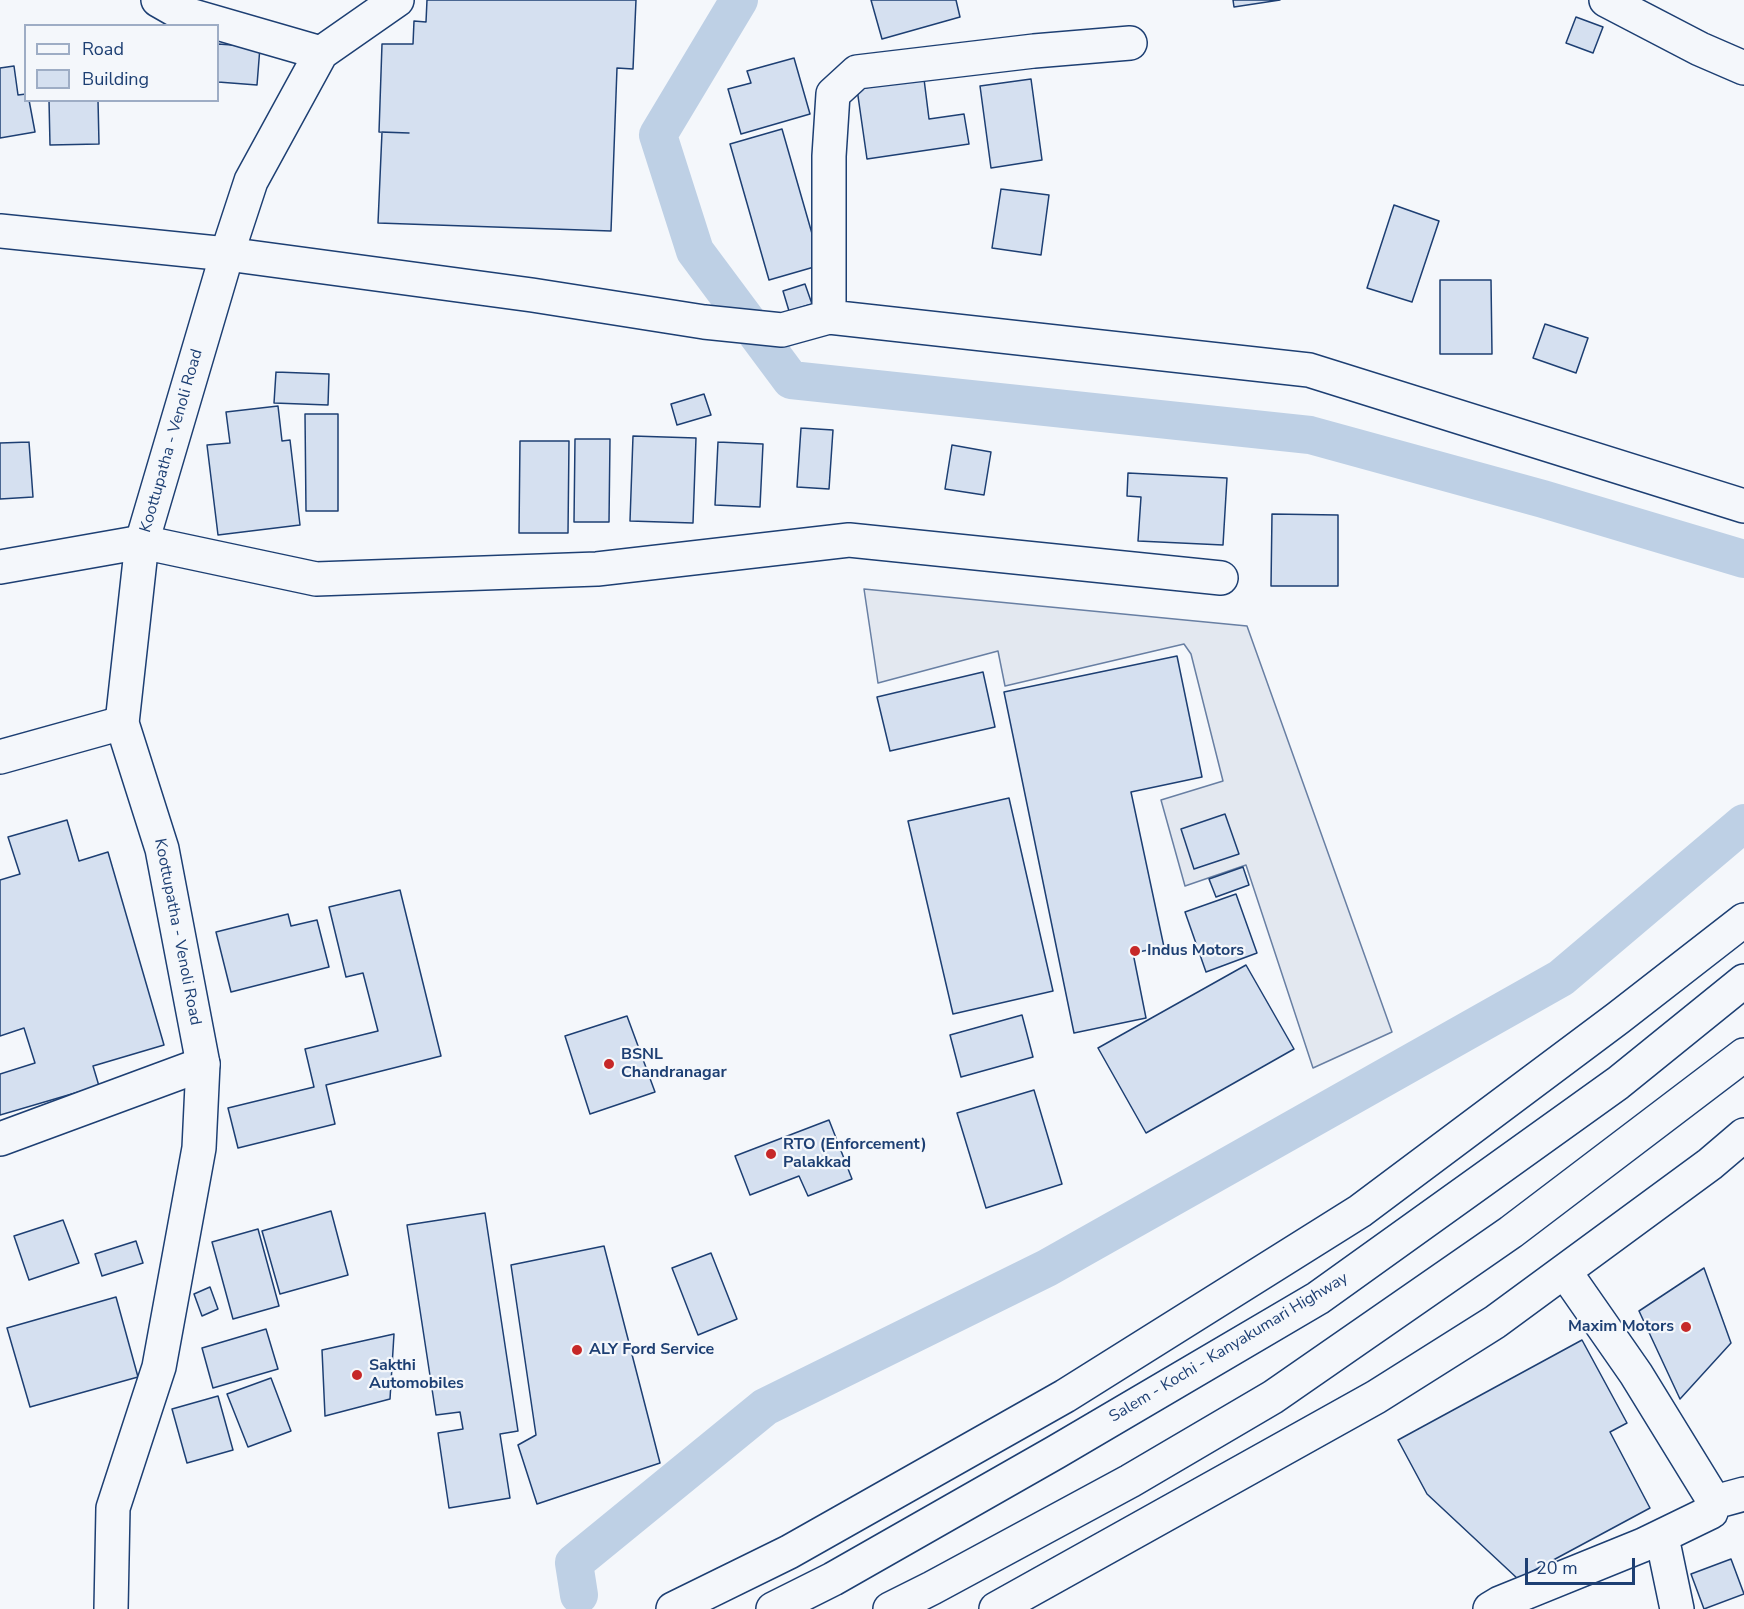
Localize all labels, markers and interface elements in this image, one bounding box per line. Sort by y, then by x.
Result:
legend [24,24,219,102]
text: Road [82,37,124,61]
text: Building [82,67,149,91]
street label: Koottupatha - Venoli Road [137,347,207,535]
street label: Koottupatha - Venoli Road [149,837,205,1027]
place label: Indus Motors [1147,941,1244,961]
marker: Indus Motors [1128,944,1142,958]
place label: BSNL Chandranagar [621,1045,727,1083]
marker: BSNL Chandranagar [602,1057,616,1071]
place label: RTO (Enforcement) Palakkad [783,1135,927,1173]
marker: RTO (Enforcement) Palakkad [764,1147,778,1161]
street label: Salem - Kochi - Kanyakumari Highway [1106,1269,1352,1427]
place label: Maxim Motors [1568,1317,1674,1337]
marker: Maxim Motors [1679,1320,1693,1334]
place label: ALY Ford Service [589,1340,714,1360]
marker: ALY Ford Service [570,1343,584,1357]
place label: Sakthi Automobiles [369,1356,464,1394]
marker: Sakthi Automobiles [350,1368,364,1382]
scale bar [1528,1546,1638,1584]
text: 20 m [1536,1556,1578,1580]

